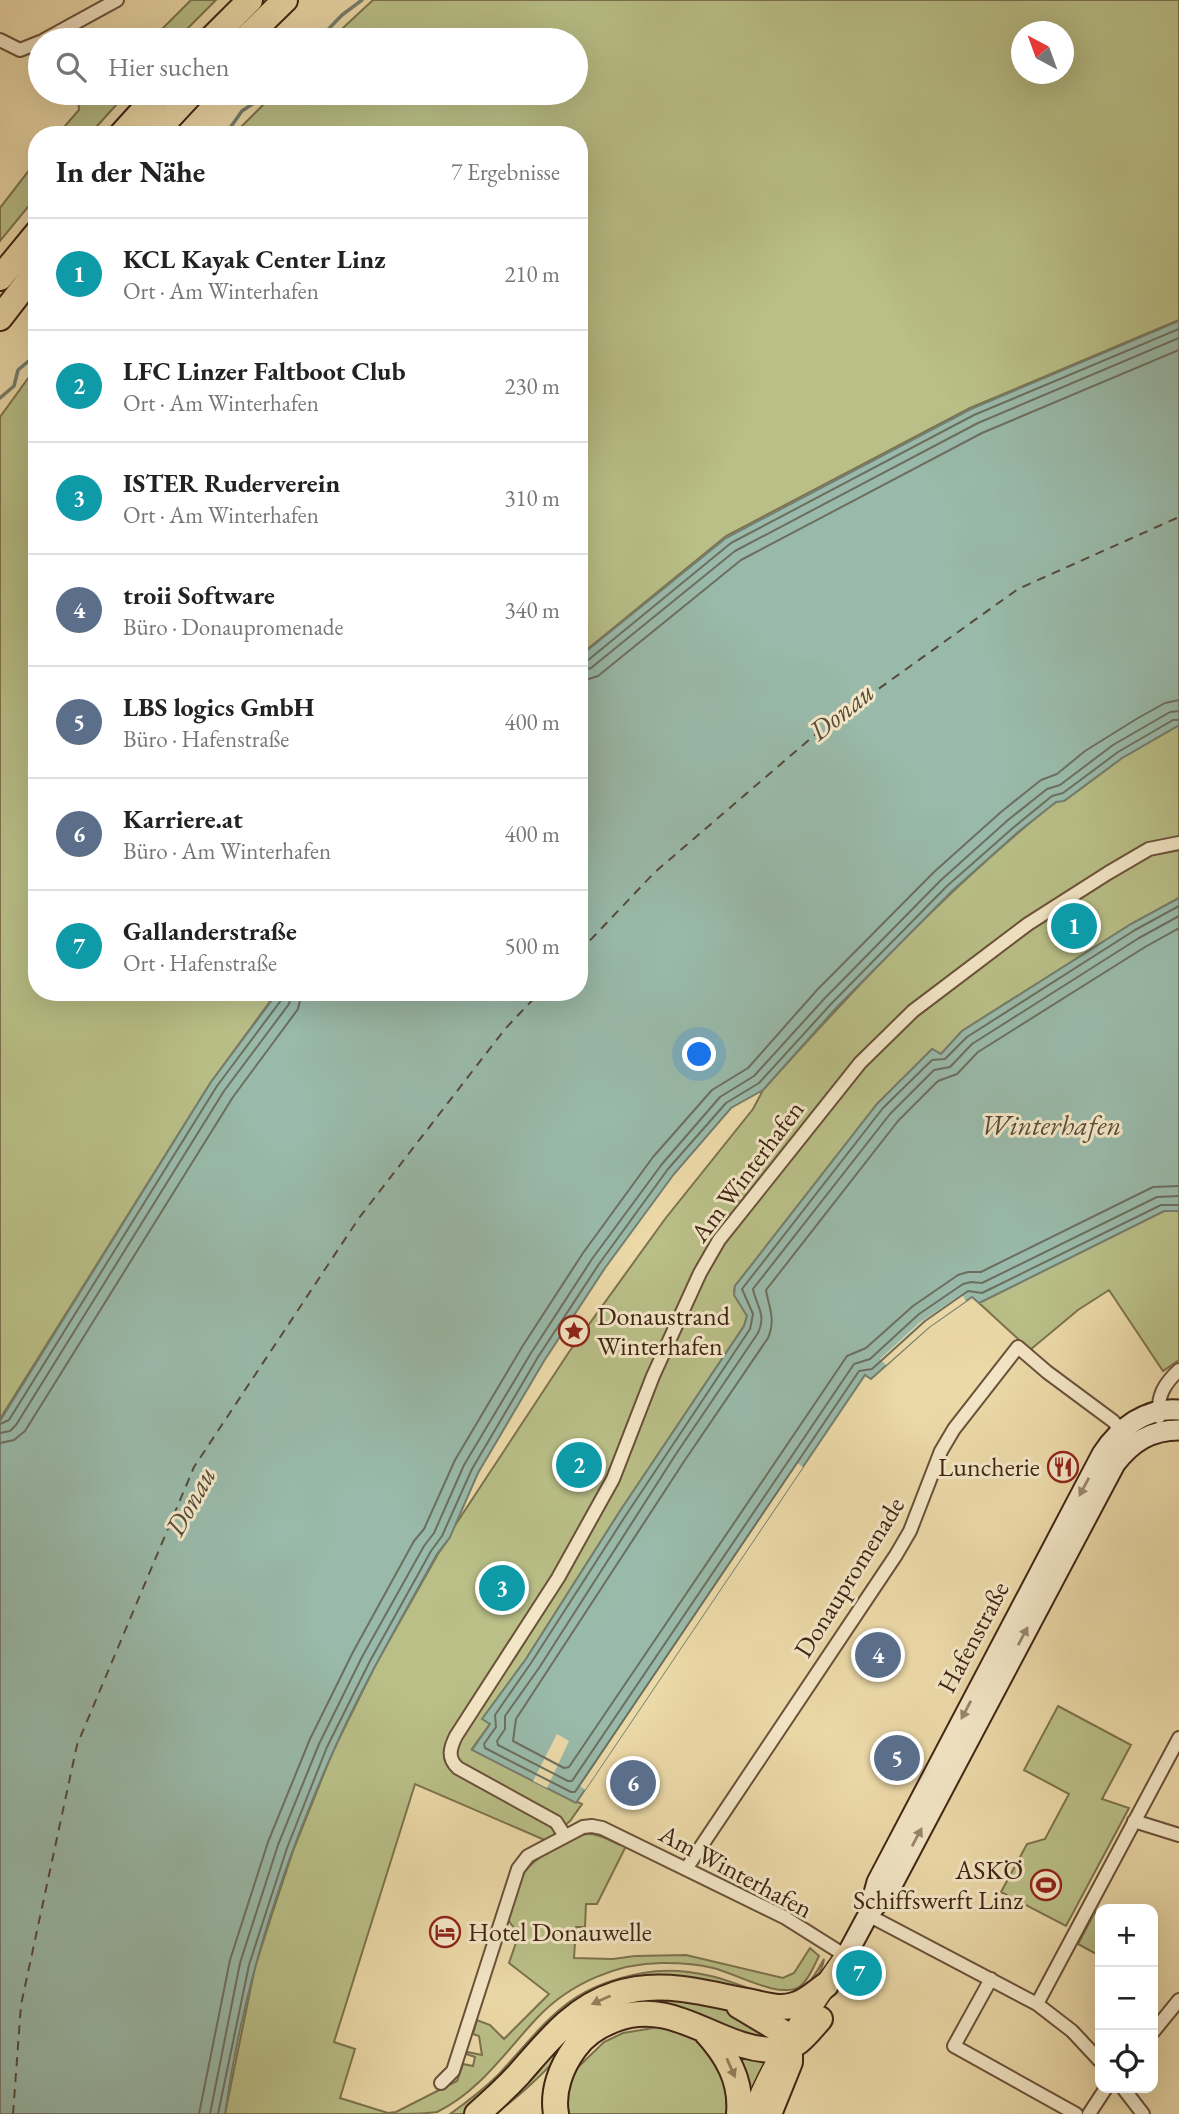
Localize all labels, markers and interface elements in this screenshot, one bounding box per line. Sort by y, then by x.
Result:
north arrow [1011,21,1074,84]
search box [28,28,588,105]
icon: search [52,48,90,86]
text: Hier suchen [108,50,229,84]
text: In der Nähe [56,152,205,191]
text: 7 Ergebnisse [451,157,560,187]
text: KCL Kayak Center Linz [123,242,386,276]
text: 1 [73,259,85,289]
text: 210 m [504,259,560,289]
text: Ort · Am Winterhafen [123,276,319,306]
text: LFC Linzer Faltboot Club [123,354,406,388]
text: 2 [73,371,85,401]
text: 230 m [504,371,560,401]
text: Ort · Am Winterhafen [123,388,319,418]
text: ISTER Ruderverein [123,466,340,500]
text: 3 [73,483,85,513]
text: 310 m [504,483,560,513]
text: Ort · Am Winterhafen [123,500,319,530]
text: troii Software [123,578,275,612]
text: 4 [73,595,85,625]
text: 340 m [504,595,560,625]
text: Büro · Donaupromenade [123,612,343,642]
water label: Donau [800,674,881,749]
text: LBS logics GmbH [123,690,314,724]
text: 5 [73,707,85,737]
text: 400 m [504,707,560,737]
text: Büro · Hafenstraße [123,724,289,754]
text: Karriere.at [123,802,243,836]
text: 6 [73,819,85,849]
text: 400 m [504,819,560,849]
text: Büro · Am Winterhafen [123,836,331,866]
pin: 1 [1051,900,1097,952]
text: Gallanderstraße [123,914,297,948]
text: 7 [73,931,85,961]
text: 500 m [504,931,560,961]
text: Ort · Hafenstraße [123,948,277,978]
your location [682,1037,716,1071]
street label: Am Winterhafen [682,1093,812,1250]
water label: Winterhafen [981,1107,1121,1143]
place label: Donaustrand Winterhafen [597,1299,731,1363]
place icon: Donaustrand Winterhafen [557,1314,591,1348]
pin: 2 [556,1439,602,1491]
place label: Luncherie [938,1450,1040,1484]
restaurant icon: Luncherie [1046,1450,1080,1484]
water label: Donau [156,1460,224,1543]
one-way arrow [1078,1478,1090,1497]
street label: Donaupromenade [786,1490,912,1664]
pin: 3 [479,1562,525,1614]
street label: Hafenstraße [929,1575,1017,1699]
one-way arrow [1017,1626,1029,1646]
pin: 4 [855,1629,901,1681]
one-way arrow [961,1700,972,1720]
pin: 5 [874,1732,920,1784]
pin: 6 [610,1757,656,1809]
street label: Am Winterhafen [652,1816,819,1926]
one-way arrow [911,1827,923,1847]
place label: ASKÖ Schiffswerft Linz [853,1853,1023,1917]
sports icon: ASKÖ Schiffswerft Linz [1029,1868,1063,1902]
map controls [1095,1904,1158,2093]
button: + [1095,1904,1158,1967]
hotel icon: Hotel Donauwelle [428,1915,462,1949]
place label: Hotel Donauwelle [468,1915,652,1949]
pin: 7 [836,1947,882,1999]
button: − [1095,1967,1158,2030]
one-way arrow [591,1994,611,2006]
button: locate [1095,2030,1158,2093]
one-way arrow [725,2058,737,2078]

